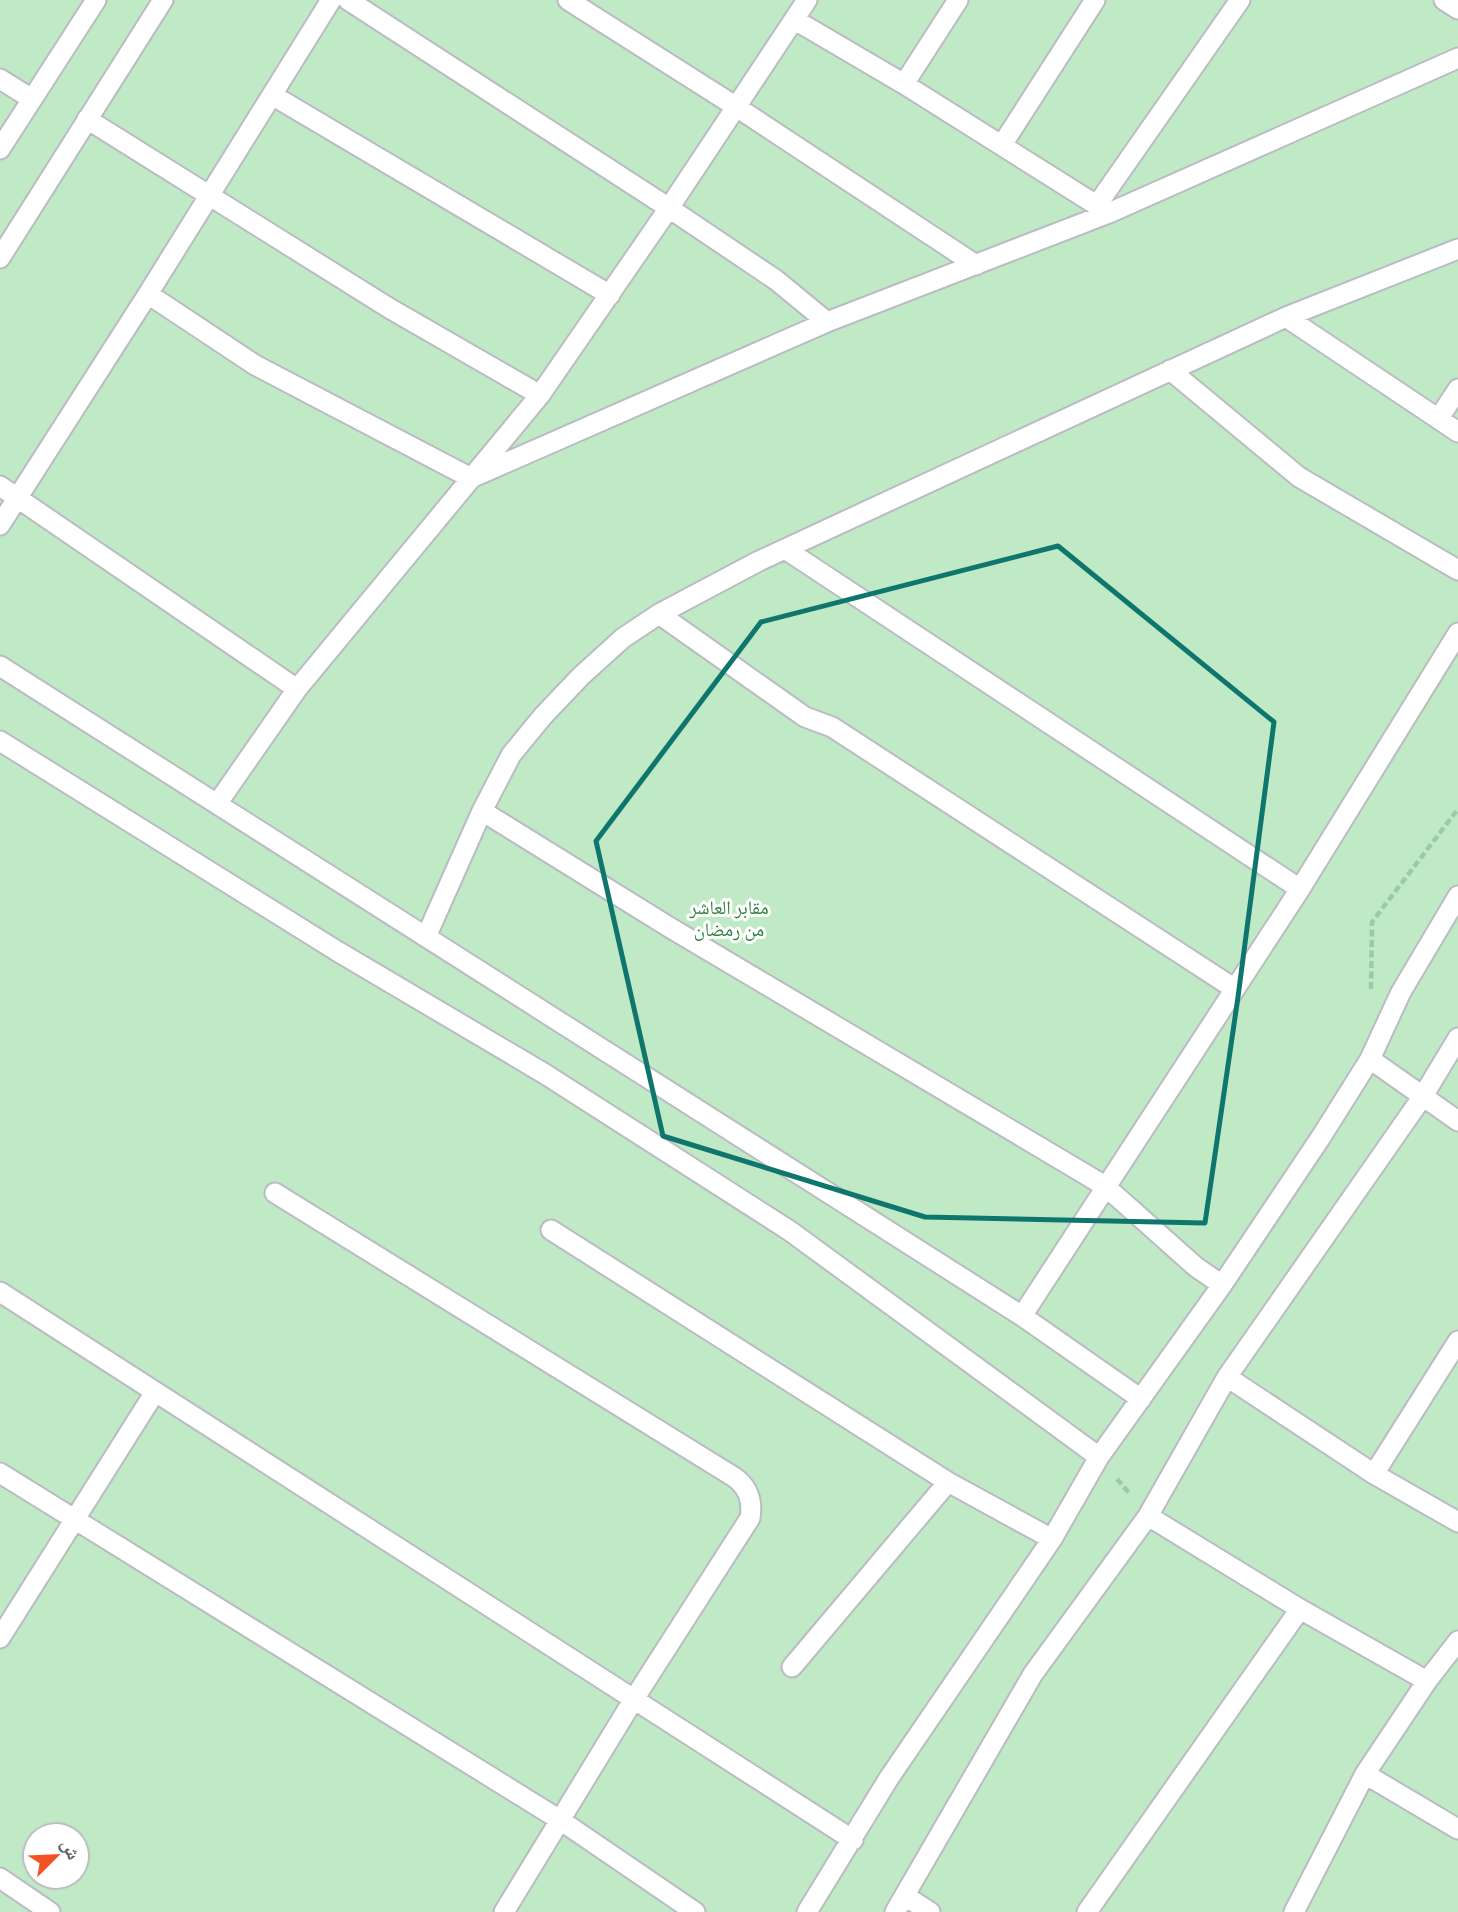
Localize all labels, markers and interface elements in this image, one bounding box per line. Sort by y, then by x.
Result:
park label: مقابر العاشر من رمضان [688,895,769,941]
north arrow [21,1821,91,1891]
text: ش [56,1835,87,1863]

